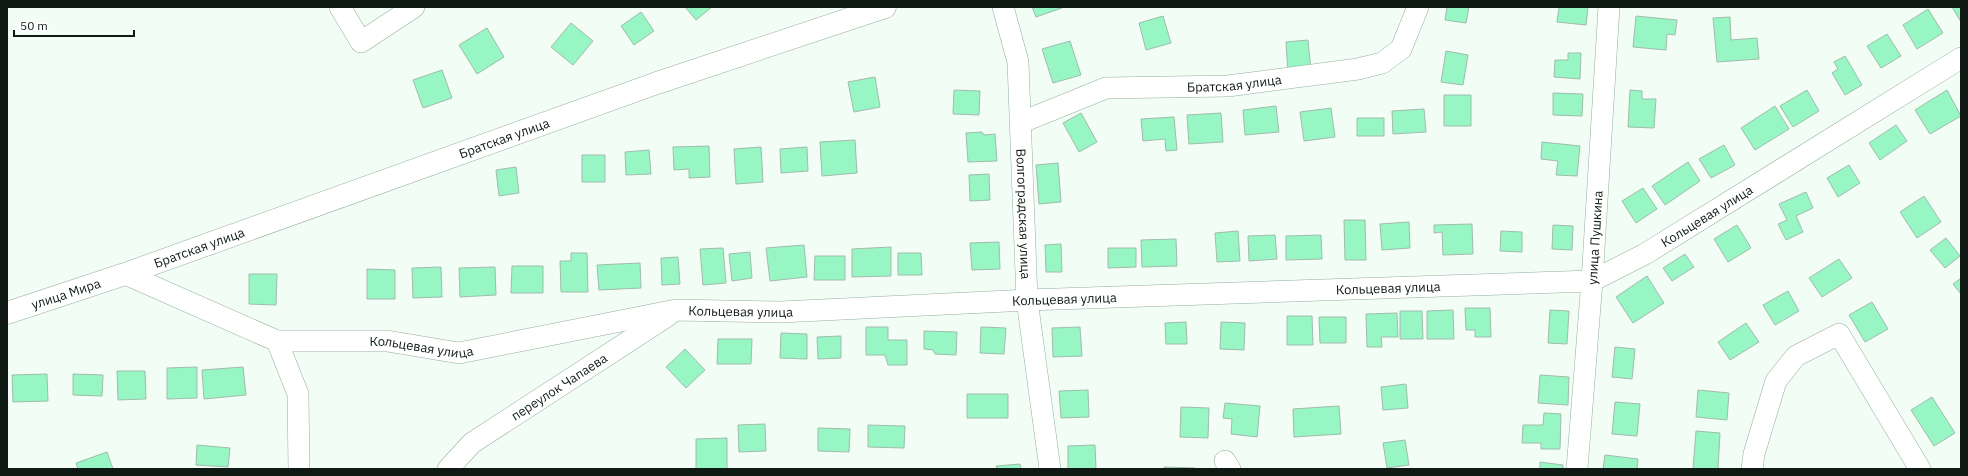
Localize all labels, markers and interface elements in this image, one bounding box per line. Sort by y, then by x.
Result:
scale bar [14,12,134,38]
text: 50 m [20,18,48,33]
street label: Братская улица [1187,71,1283,96]
street label: Братская улица [457,114,552,162]
street label: Волгоградская улица [1012,148,1034,280]
street label: Кольцевая улица [1658,181,1756,251]
street label: улица Пушкина [1584,190,1607,286]
street label: Братская улица [152,224,247,272]
street label: улица Мира [29,275,103,313]
street label: Кольцевая улица [1335,278,1441,299]
street label: Кольцевая улица [1012,289,1117,310]
street label: Кольцевая улица [688,302,794,321]
street label: Кольцевая улица [369,333,475,362]
street label: переулок Чапаева [508,349,611,424]

